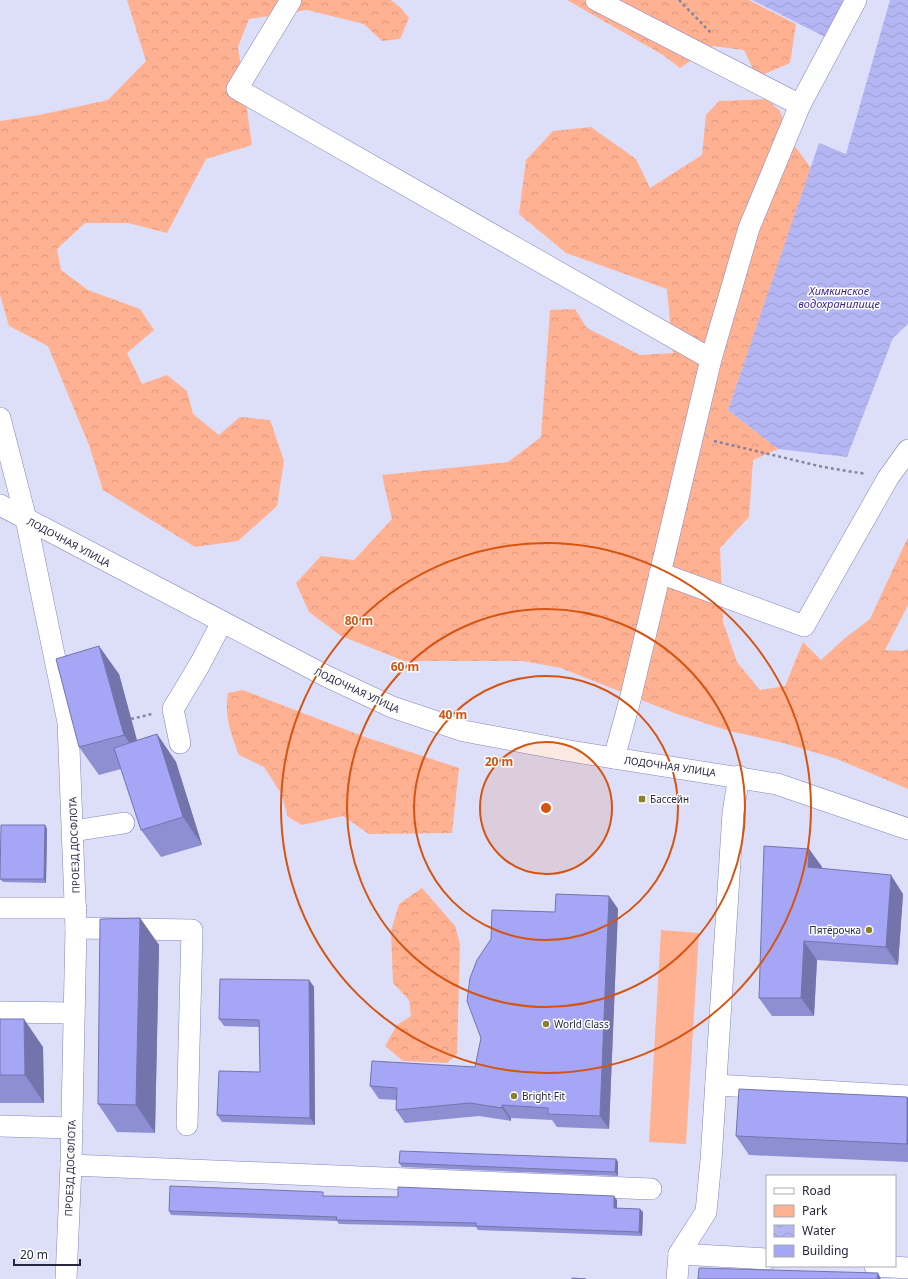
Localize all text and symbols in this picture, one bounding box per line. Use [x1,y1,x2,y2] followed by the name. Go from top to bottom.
[798,283,880,311] water label: Химкинское водохранилище
[25,514,114,570] street label: ЛОДОЧНАЯ УЛИЦА
[345,612,373,629] text: 80 m
[391,658,419,675] text: 60 m
[312,664,402,716] street label: ЛОДОЧНАЯ УЛИЦА
[439,706,467,723] text: 40 m
[485,753,513,770] text: 20 m
[623,753,717,779] street label: ЛОДОЧНАЯ УЛИЦА
[650,792,689,806] place label: Бассейн
[637,794,647,804] marker: Бассейн
[65,796,83,894] street label: ПРОЕЗД ДОСФЛОТА
[539,801,553,815] centre of rings
[809,923,861,937] place label: Пятёрочка
[864,925,874,935] marker: Пятёрочка
[554,1017,609,1031] place label: World Class
[541,1019,551,1029] marker: World Class
[522,1089,566,1103] place label: Bright Fit
[509,1091,519,1101] marker: Bright Fit
[61,1119,79,1217] street label: ПРОЕЗД ДОСФЛОТА
[766,1175,896,1267] legend
[802,1182,831,1199] text: Road
[802,1202,828,1219] text: Park
[802,1222,836,1239] text: Water
[14,1241,80,1267] scale bar
[802,1242,849,1259] text: Building
[20,1246,48,1263] text: 20 m

